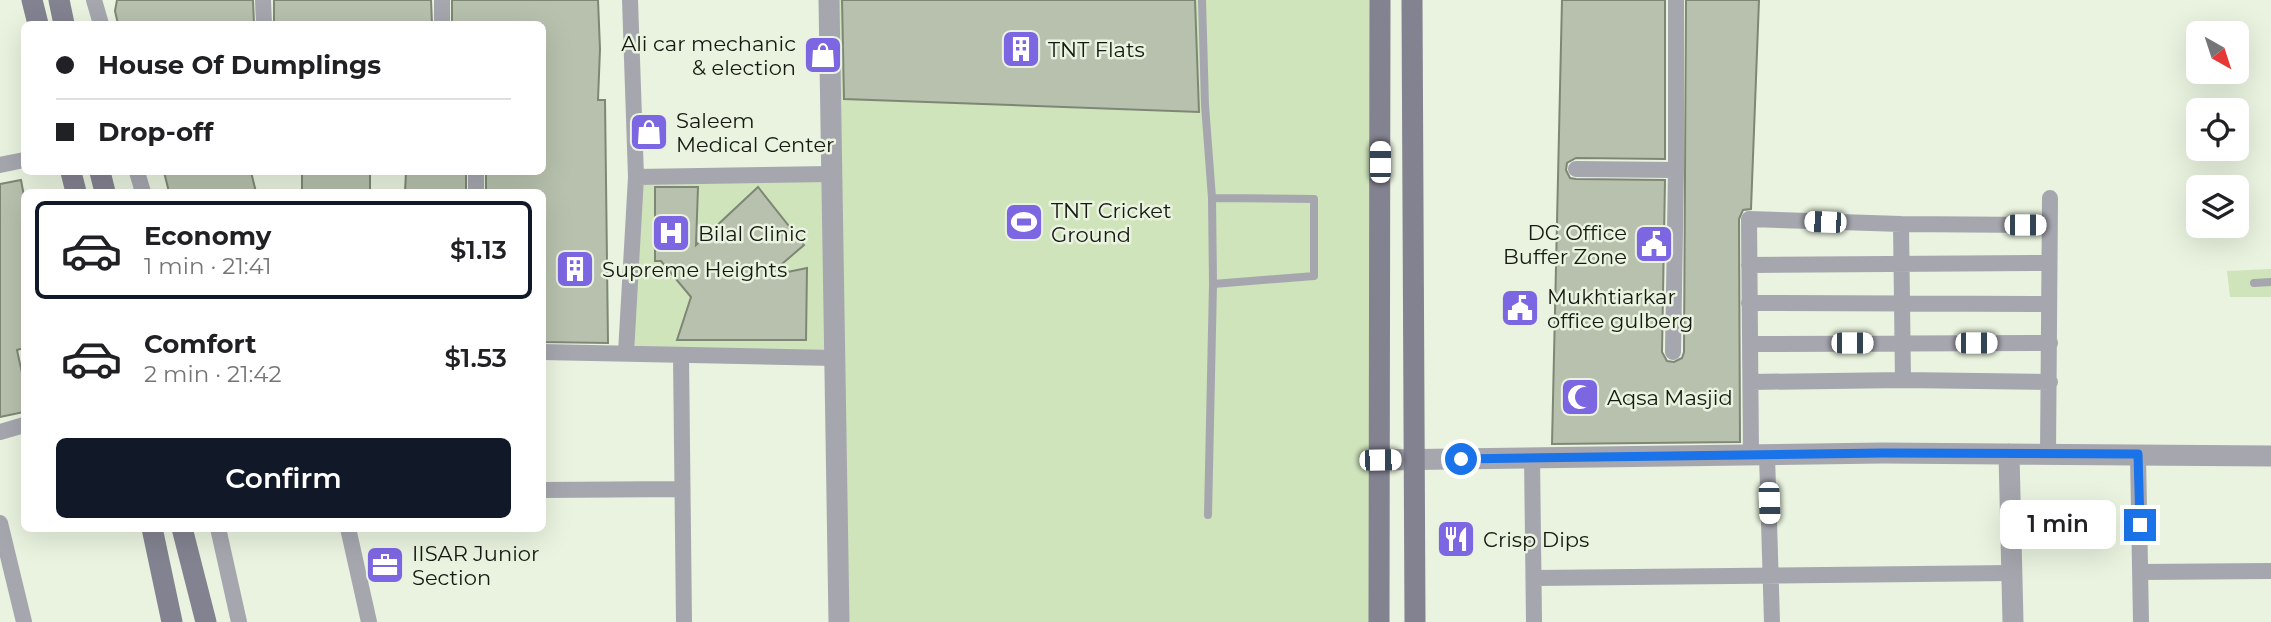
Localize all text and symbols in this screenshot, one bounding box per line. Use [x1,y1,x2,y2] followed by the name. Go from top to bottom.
[2186,21,2249,84] north arrow
[2186,21,2249,238] map controls
[1000,28,1042,70] building icon: TNT Flats
[621,31,796,80] place label: Ali car mechanic & election
[802,34,844,76] shop icon: Ali car mechanic & election
[1048,37,1145,62] place label: TNT Flats
[98,49,381,81] text: House Of Dumplings
[2186,98,2249,161] button: locate
[676,108,835,157] place label: Saleem Medical Center
[628,111,670,153] shop icon: Saleem Medical Center
[98,116,213,148] text: Drop-off
[1370,141,1391,183] car
[2186,175,2249,238] button: layers
[1051,198,1171,247] place label: TNT Cricket Ground
[1003,201,1045,243] sports icon: TNT Cricket Ground
[1804,211,1847,233] car
[650,212,692,254] hospital icon: Bilal Clinic
[2005,215,2047,236] car
[60,219,123,282] icon: car
[144,220,271,252] text: Economy
[1503,220,1627,269] place label: DC Office Buffer Zone
[698,221,807,246] place label: Bilal Clinic
[1633,223,1675,265] public building icon: DC Office Buffer Zone
[450,234,507,266] text: $1.13
[554,248,596,290] building icon: Supreme Heights
[144,252,272,280] text: 1 min · 21:41
[602,257,787,282] place label: Supreme Heights
[1547,284,1694,333] place label: Mukhtiarkar office gulberg
[1499,287,1541,329] public building icon: Mukhtiarkar office gulberg
[60,327,123,390] icon: car
[144,328,256,360] text: Comfort
[1832,333,1874,354] car
[1956,333,1998,354] car
[444,342,507,374] text: $1.53
[144,360,282,388] text: 2 min · 21:42
[1559,376,1601,418] mosque icon: Aqsa Masjid
[1607,385,1733,410] place label: Aqsa Masjid
[56,438,511,518] button: Confirm
[1445,443,1477,475] route start
[1359,449,1402,471] car
[1758,482,1781,524] car
[2000,500,2116,550] callout: 1 min
[2124,509,2156,541] route end
[2027,510,2089,538] text: 1 min
[1435,518,1477,560] restaurant icon: Crisp Dips
[1483,527,1589,552] place label: Crisp Dips
[412,541,539,590] place label: IISAR Junior Section
[364,544,406,586] office icon: IISAR Junior Section

